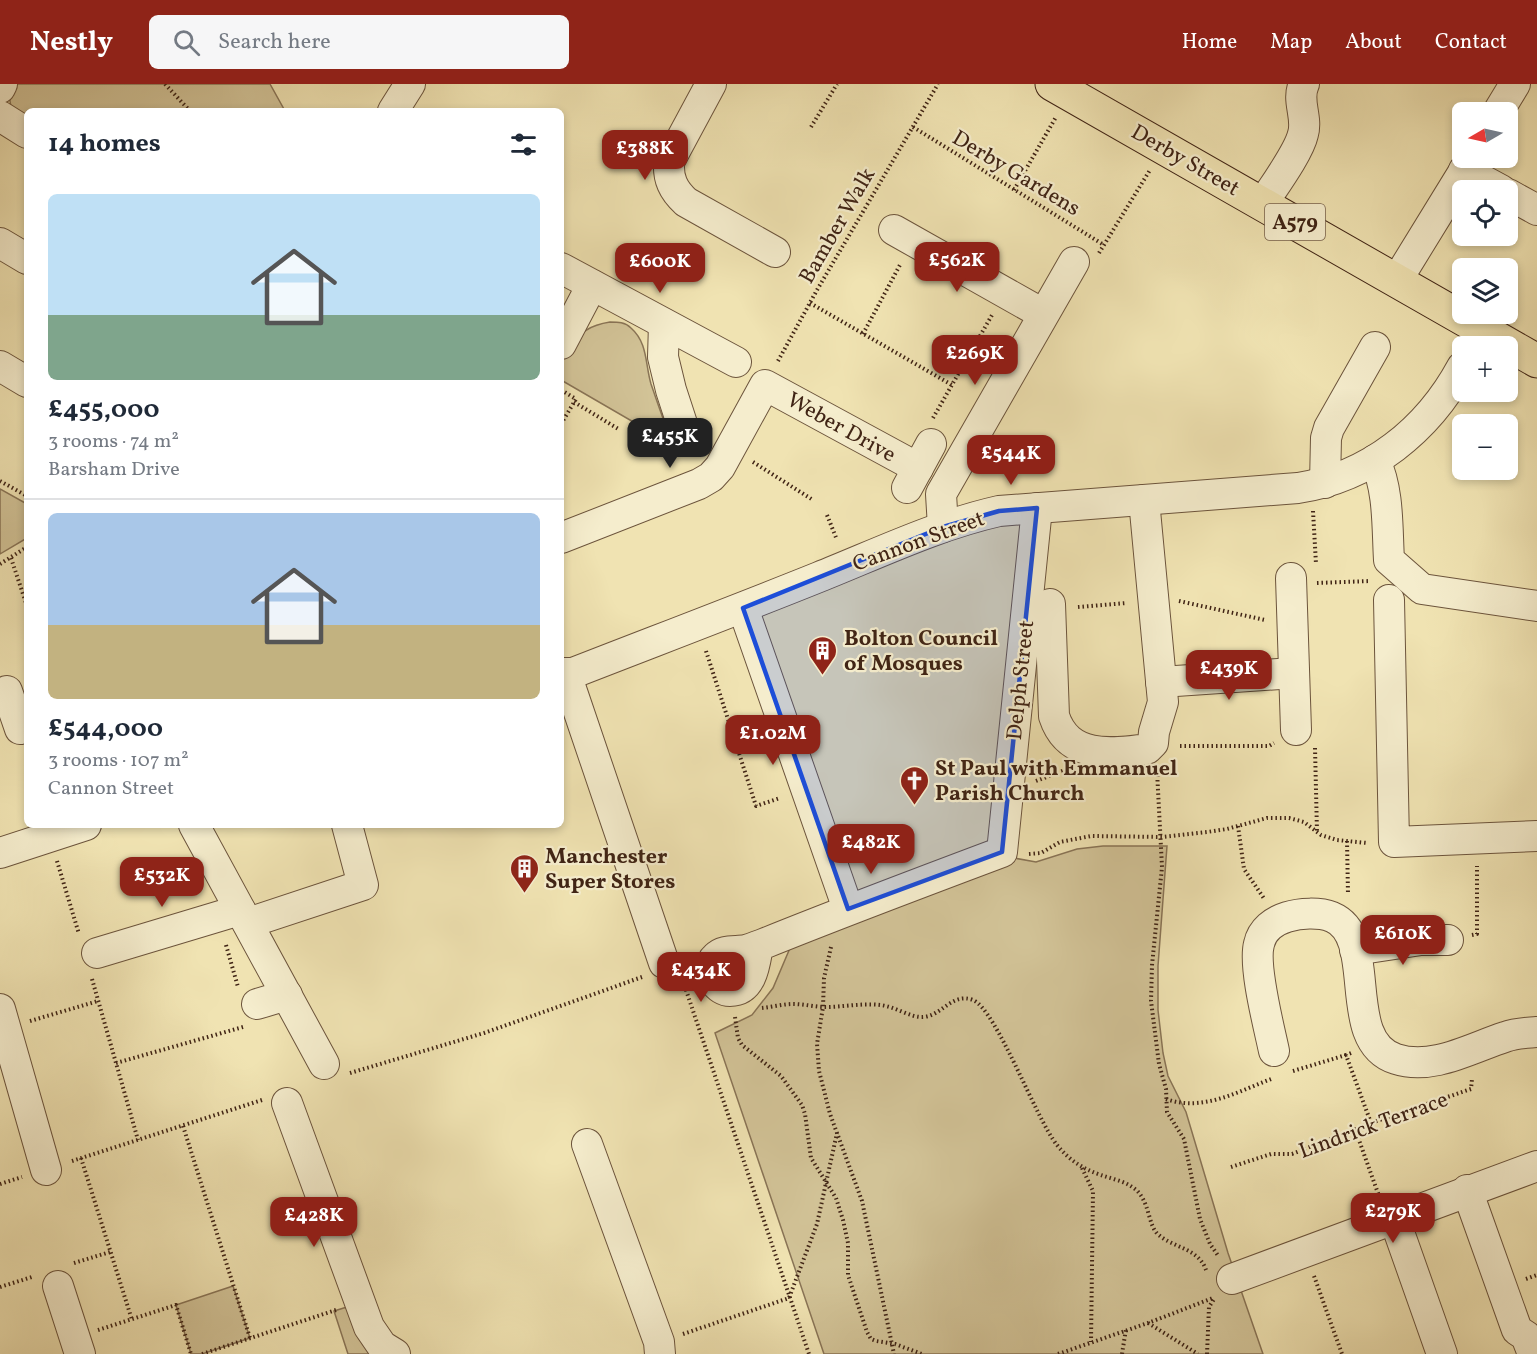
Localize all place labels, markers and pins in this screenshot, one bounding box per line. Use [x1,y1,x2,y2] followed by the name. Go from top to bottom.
[603,130,687,181] pin: £388K
[915,242,999,293] pin: £562K
[618,243,702,294] pin: £600K
[933,335,1017,386] pin: £269K
[628,418,712,469] pin: £455K
[969,435,1053,486] pin: £544K
[844,624,998,680] place label: Bolton Council of Mosques
[807,634,839,676] building icon: Bolton Council of Mosques
[1187,650,1271,701] pin: £439K
[724,715,822,766] pin: £1.02M
[935,754,1178,810] place label: St Paul with Emmanuel Parish Church
[898,764,930,806] church icon: St Paul with Emmanuel Parish Church
[829,824,913,875] pin: £482K
[545,842,675,898] place label: Manchester Super Stores
[508,852,540,894] building icon: Manchester Super Stores
[120,857,204,908] pin: £532K
[1361,915,1445,966] pin: £610K
[659,952,743,1003] pin: £434K
[1351,1193,1435,1244] pin: £279K
[272,1197,356,1248] pin: £428K

